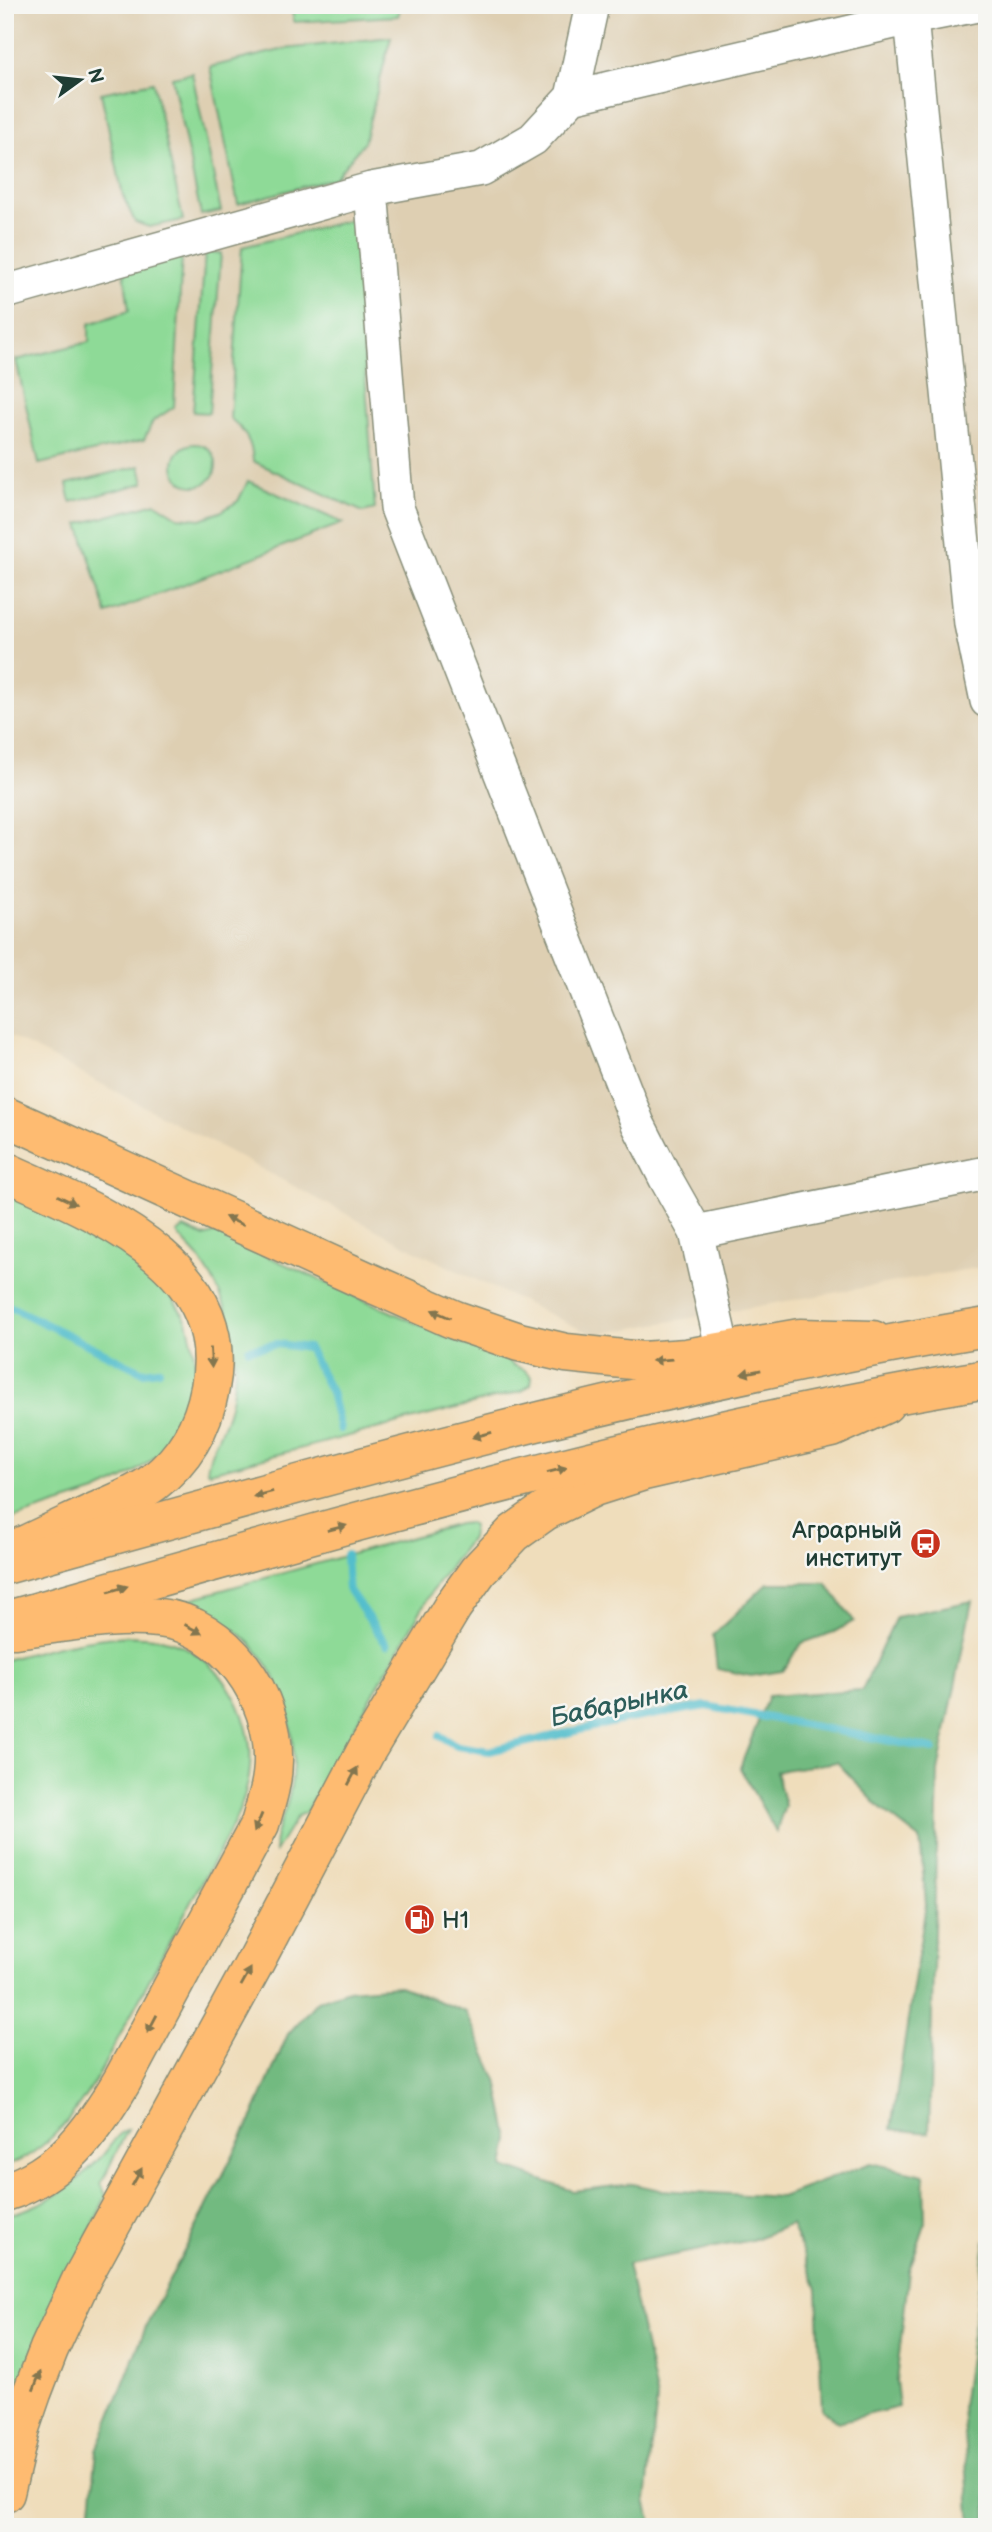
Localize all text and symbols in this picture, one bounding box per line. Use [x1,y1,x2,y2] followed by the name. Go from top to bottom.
[46,46,116,116] north arrow
[82,66,108,86] text: N
[57,1194,77,1205] one-way arrow
[224,1215,244,1227] one-way arrow
[431,1308,451,1320] one-way arrow
[206,1347,217,1369] one-way arrow
[651,1355,673,1366] one-way arrow
[740,1366,762,1377] one-way arrow
[471,1430,493,1441] one-way arrow
[546,1464,568,1475] one-way arrow
[251,1489,273,1500] one-way arrow
[791,1516,902,1573] place label: Аграрный институт
[326,1522,348,1533] one-way arrow
[908,1527,942,1561] bus stop icon: Аграрный институт
[108,1583,129,1593] one-way arrow
[183,1623,203,1635] one-way arrow
[547,1675,691,1734] water label: Бабарынка
[347,1766,358,1786] one-way arrow
[253,1813,264,1834] one-way arrow
[402,1903,436,1937] fuel station icon: Н1
[442,1906,469,1935] place label: Н1
[240,1967,252,1987] one-way arrow
[146,2015,158,2034] one-way arrow
[131,2167,143,2186] one-way arrow
[31,2370,42,2391] one-way arrow

